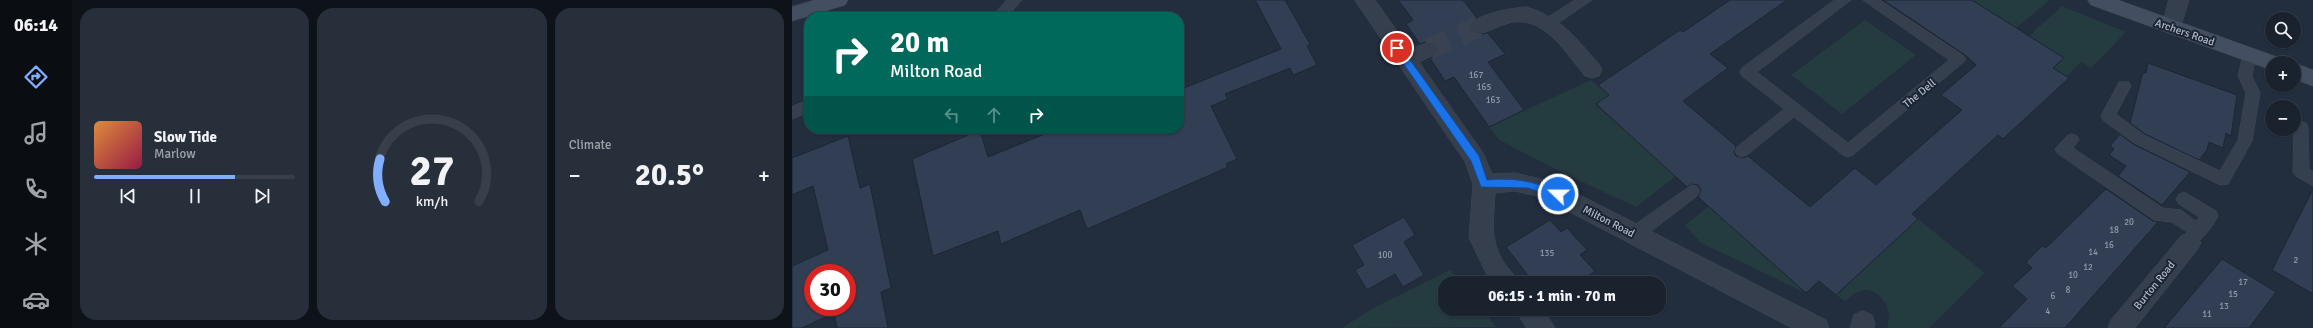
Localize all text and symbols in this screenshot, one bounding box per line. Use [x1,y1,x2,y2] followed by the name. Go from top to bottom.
[2265,12,2301,136] map controls
[2265,12,2301,48] button: search
[14,14,58,36] text: 06:14
[2153,16,2216,49] street label: Archers Road
[890,26,949,60] text: 20 m
[824,28,876,80] icon: right
[1380,31,1414,65] pin
[1386,37,1408,59] icon: arrive
[2265,56,2301,92] button: +
[890,60,982,82] text: Milton Road
[22,63,50,91] icon: directions
[1469,70,1483,81] house number: 167
[1900,76,1938,110] street label: The Dell
[1477,82,1491,93] house number: 165
[1486,95,1500,106] house number: 163
[2265,100,2301,136] button: −
[941,104,963,126] icon: left
[983,104,1005,126] icon: ahead
[1025,104,1047,126] icon: right
[22,119,50,147] icon: music
[154,128,217,146] text: Slow Tide
[569,137,612,153] text: Climate
[154,146,196,162] text: Marlow
[410,146,454,197] text: 27
[635,157,704,194] text: 20.5°
[569,162,581,189] text: −
[758,162,770,189] text: +
[1537,173,1579,215] position arrow
[22,175,50,203] icon: phone
[117,185,139,207] icon: previous
[184,185,206,207] icon: pause
[251,185,273,207] icon: next
[416,193,448,210] text: km/h
[1581,203,1637,240] street label: Milton Road
[2124,217,2134,228] house number: 20
[2109,225,2119,236] house number: 18
[22,230,50,258] icon: climate
[2104,240,2114,251] house number: 16
[2088,247,2098,258] house number: 14
[1540,248,1554,259] house number: 135
[1378,250,1392,261] house number: 100
[2294,255,2299,266] house number: 2
[2131,258,2178,312] street label: Burton Road
[2083,262,2093,273] house number: 12
[804,264,856,316] speed limit sign: 30
[2068,270,2078,281] house number: 10
[2238,277,2248,288] house number: 17
[2066,285,2071,296] house number: 8
[22,286,50,314] icon: car
[1488,287,1616,305] text: 06:15 · 1 min · 70 m
[2228,289,2238,300] house number: 15
[2051,291,2056,302] house number: 6
[2219,301,2229,312] house number: 13
[2046,306,2051,317] house number: 4
[2202,309,2212,320] house number: 11

